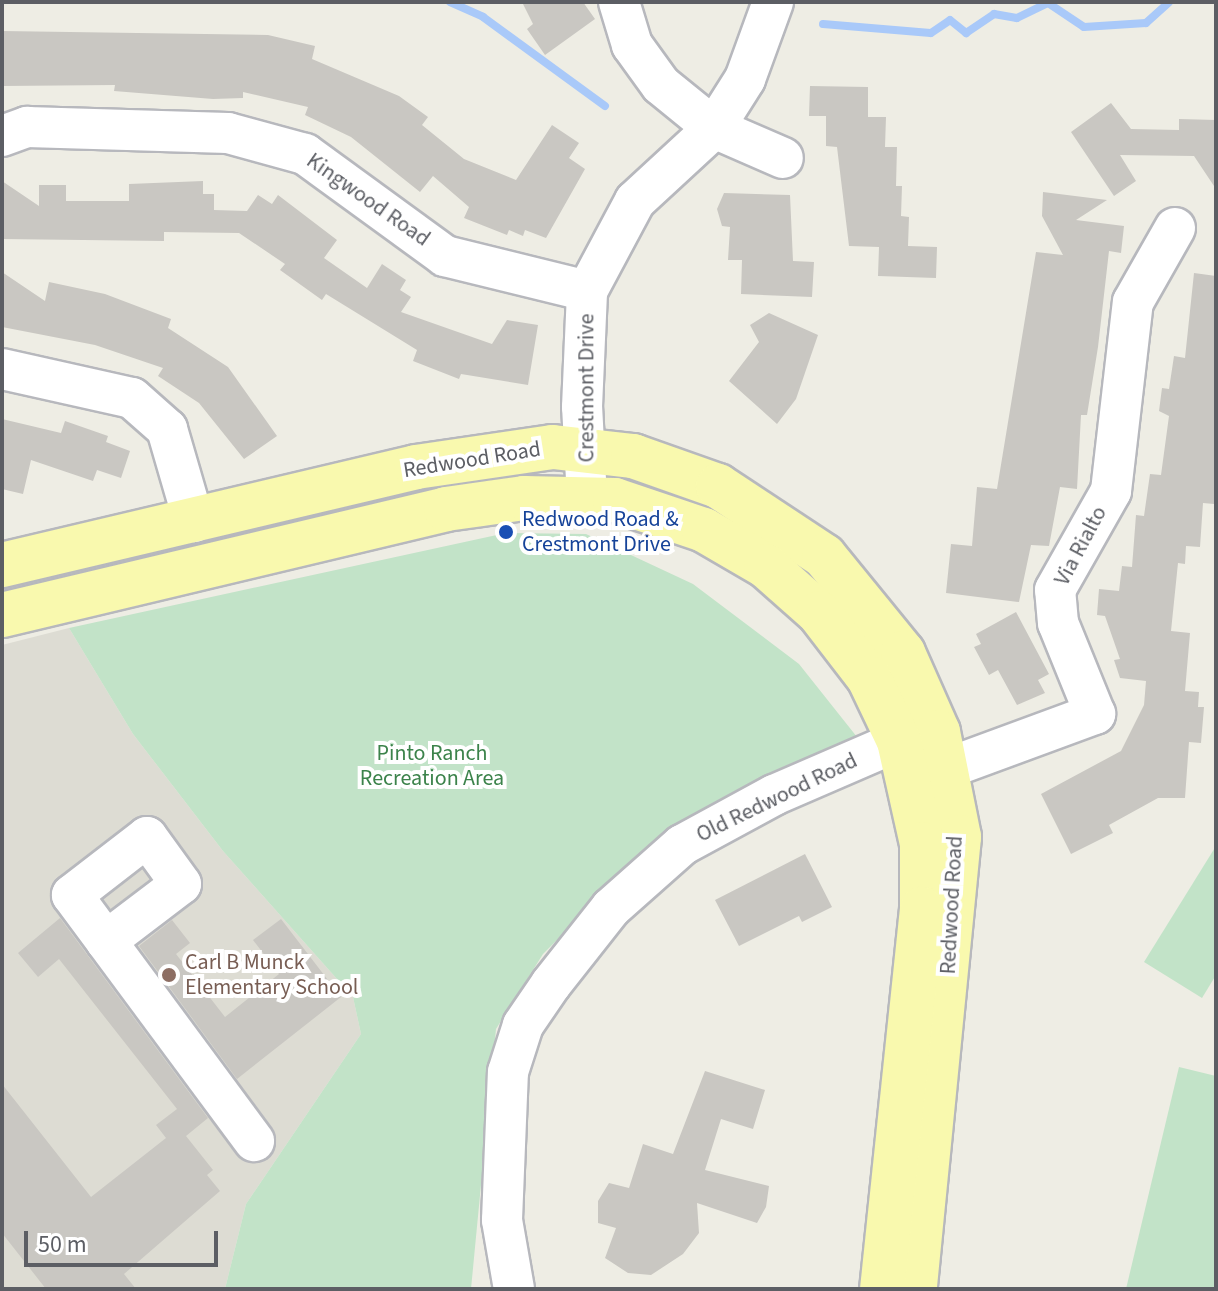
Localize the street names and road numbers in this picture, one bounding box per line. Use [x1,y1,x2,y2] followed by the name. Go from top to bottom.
[301,148,435,252] street label: Kingwood Road
[574,314,600,462] street label: Crestmont Drive
[401,436,543,484] street label: Redwood Road
[1049,502,1113,590] street label: Via Rialto
[692,748,862,848] street label: Old Redwood Road
[935,835,969,975] street label: Redwood Road

